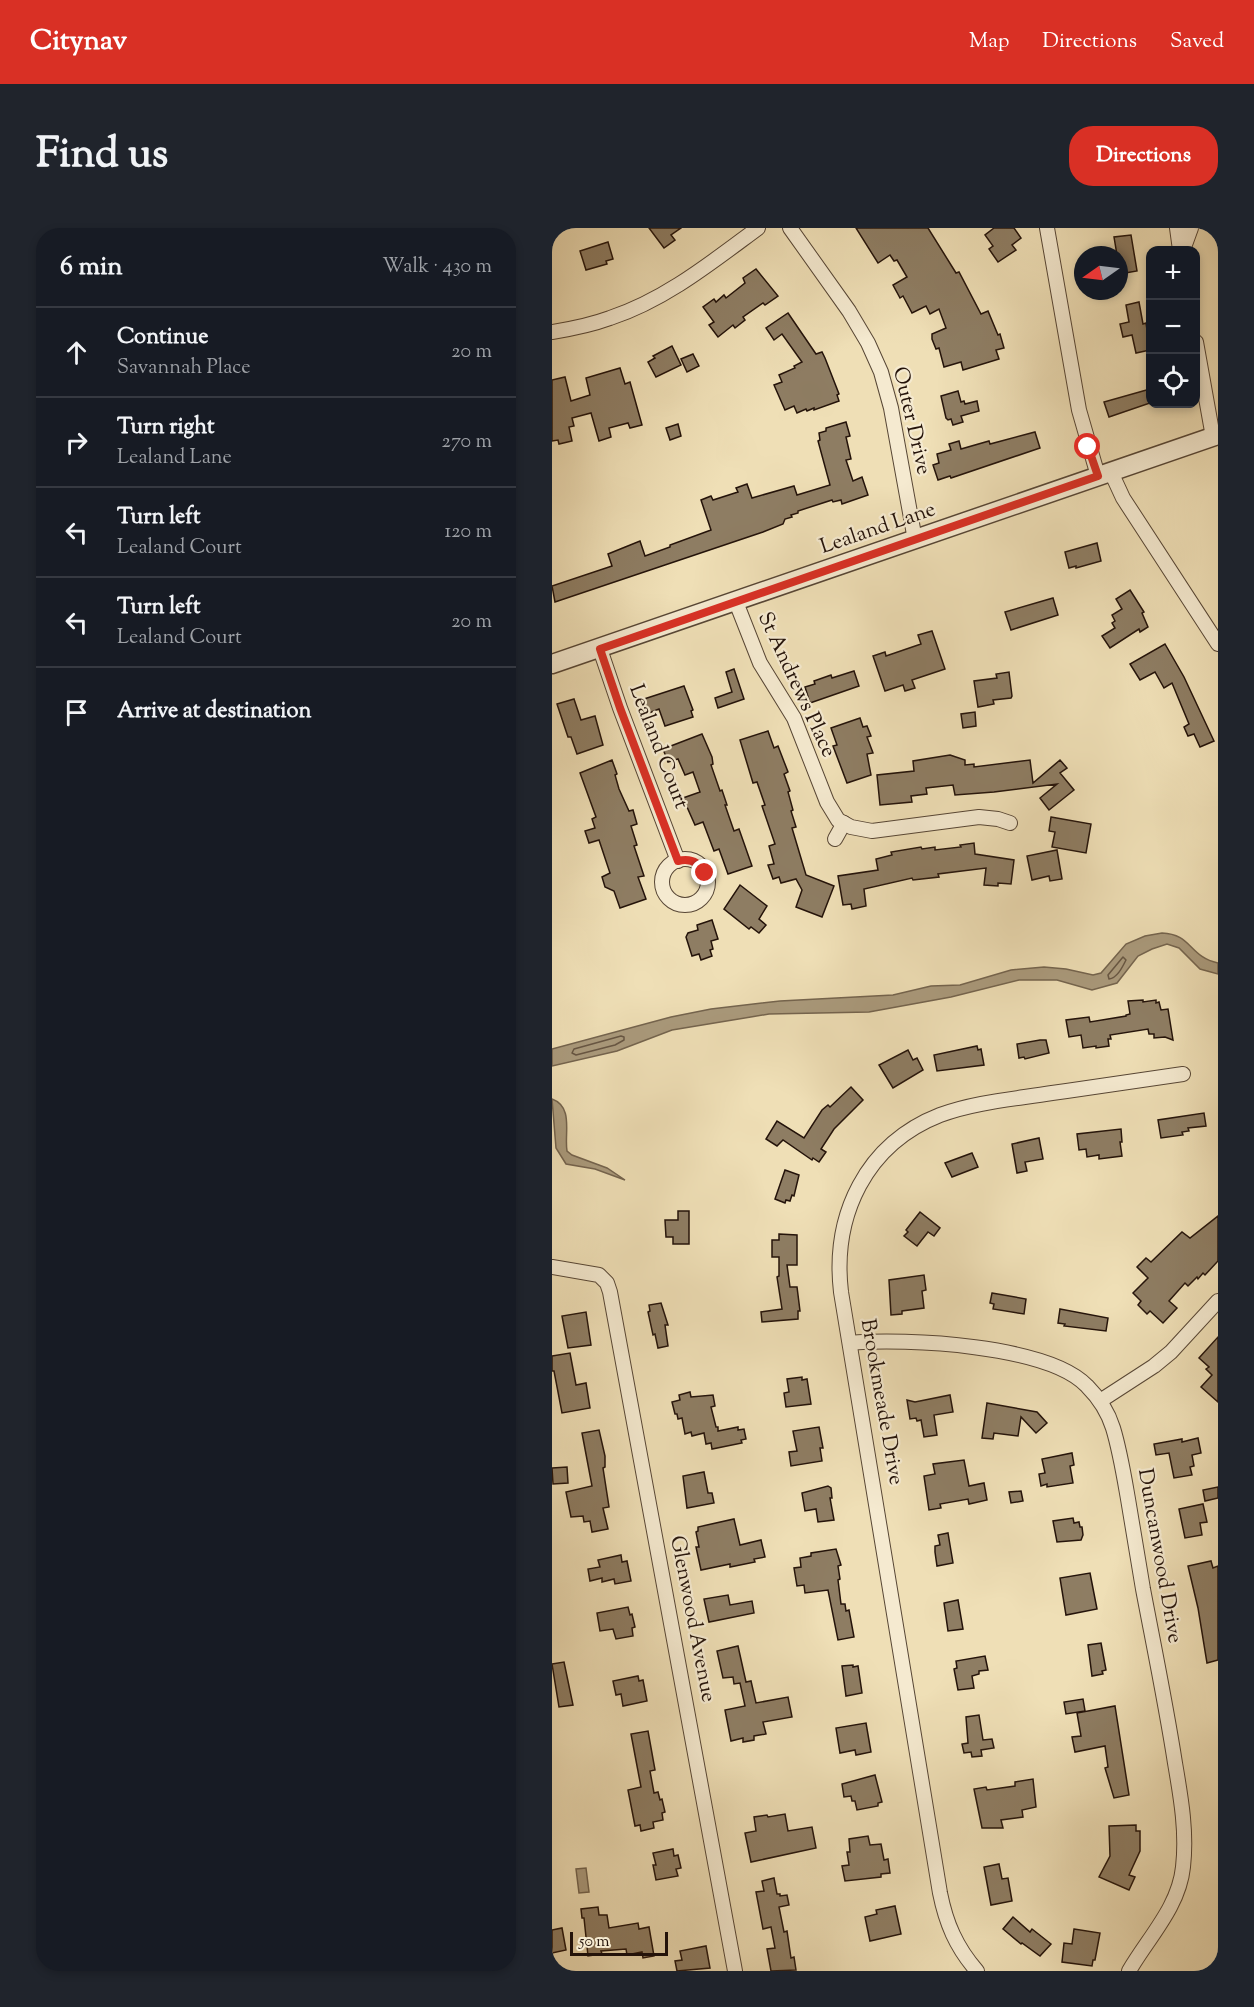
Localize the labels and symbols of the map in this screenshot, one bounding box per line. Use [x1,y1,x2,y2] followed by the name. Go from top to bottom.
[1074,246,1128,300] north arrow
[884,364,938,478] street label: Outer Drive
[1074,433,1100,459] route start
[816,495,940,563] street label: Lealand Lane
[749,607,843,763] street label: St Andrews Place
[620,680,696,814] street label: Lealand Court
[691,859,717,885] route end
[852,1317,910,1487] street label: Brookmeade Drive
[1129,1466,1189,1646] street label: Duncanwood Drive
[661,1533,723,1705] street label: Glenwood Avenue
[570,1929,668,1956] scale bar

